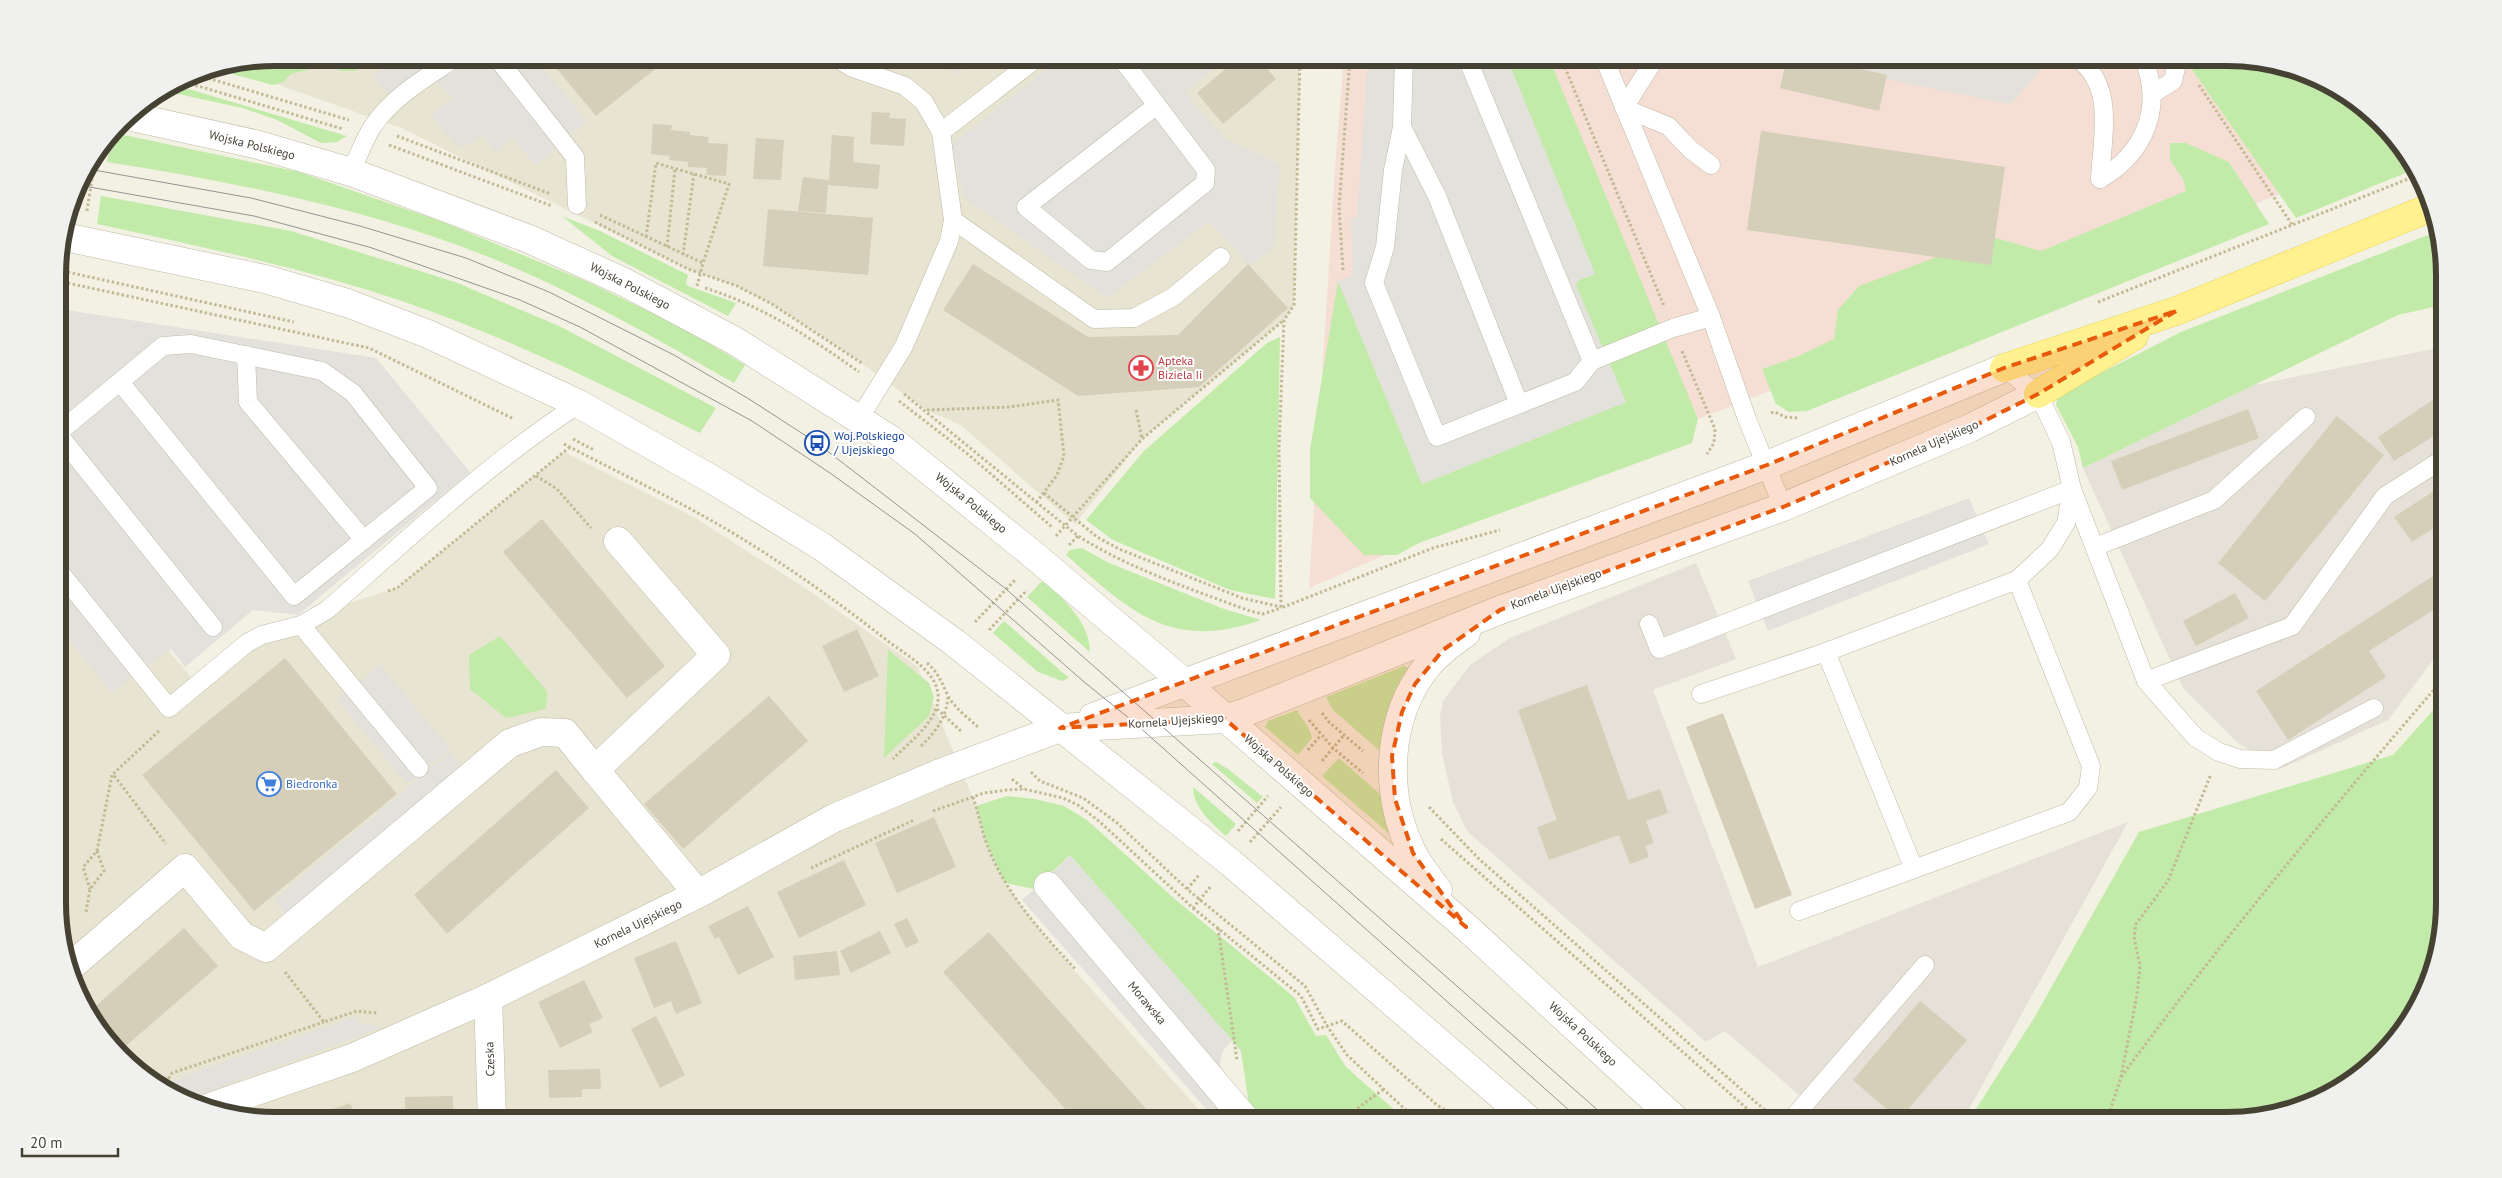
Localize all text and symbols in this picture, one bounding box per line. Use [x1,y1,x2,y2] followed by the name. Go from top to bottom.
[208,127,297,162] street label: Wojska Polskiego
[588,259,673,312] street label: Wojska Polskiego
[1158,353,1202,382] place label: Apteka Biziela Ii
[1128,355,1154,381] pharmacy icon: Apteka Biziela Ii
[1887,416,1981,469] street label: Kornela Ujejskiego
[833,428,905,457] place label: Woj.Polskiego / Ujejskiego
[804,430,830,456] bus stop icon: Woj.Polskiego / Ujejskiego
[932,469,1010,536] street label: Wojska Polskiego
[1508,565,1603,612] street label: Kornela Ujejskiego
[1128,710,1224,731] street label: Kornela Ujejskiego
[1241,731,1317,800] street label: Wojska Polskiego
[256,771,282,797] supermarket icon: Biedronka
[286,776,338,791] place label: Biedronka
[591,896,684,951] street label: Kornela Ujejskiego
[1125,978,1170,1027] street label: Morawska
[1546,998,1621,1069] street label: Wojska Polskiego
[481,1041,498,1077] street label: Czeska
[22,1126,119,1158] scale bar
[30,1133,63,1152] text: 20 m

